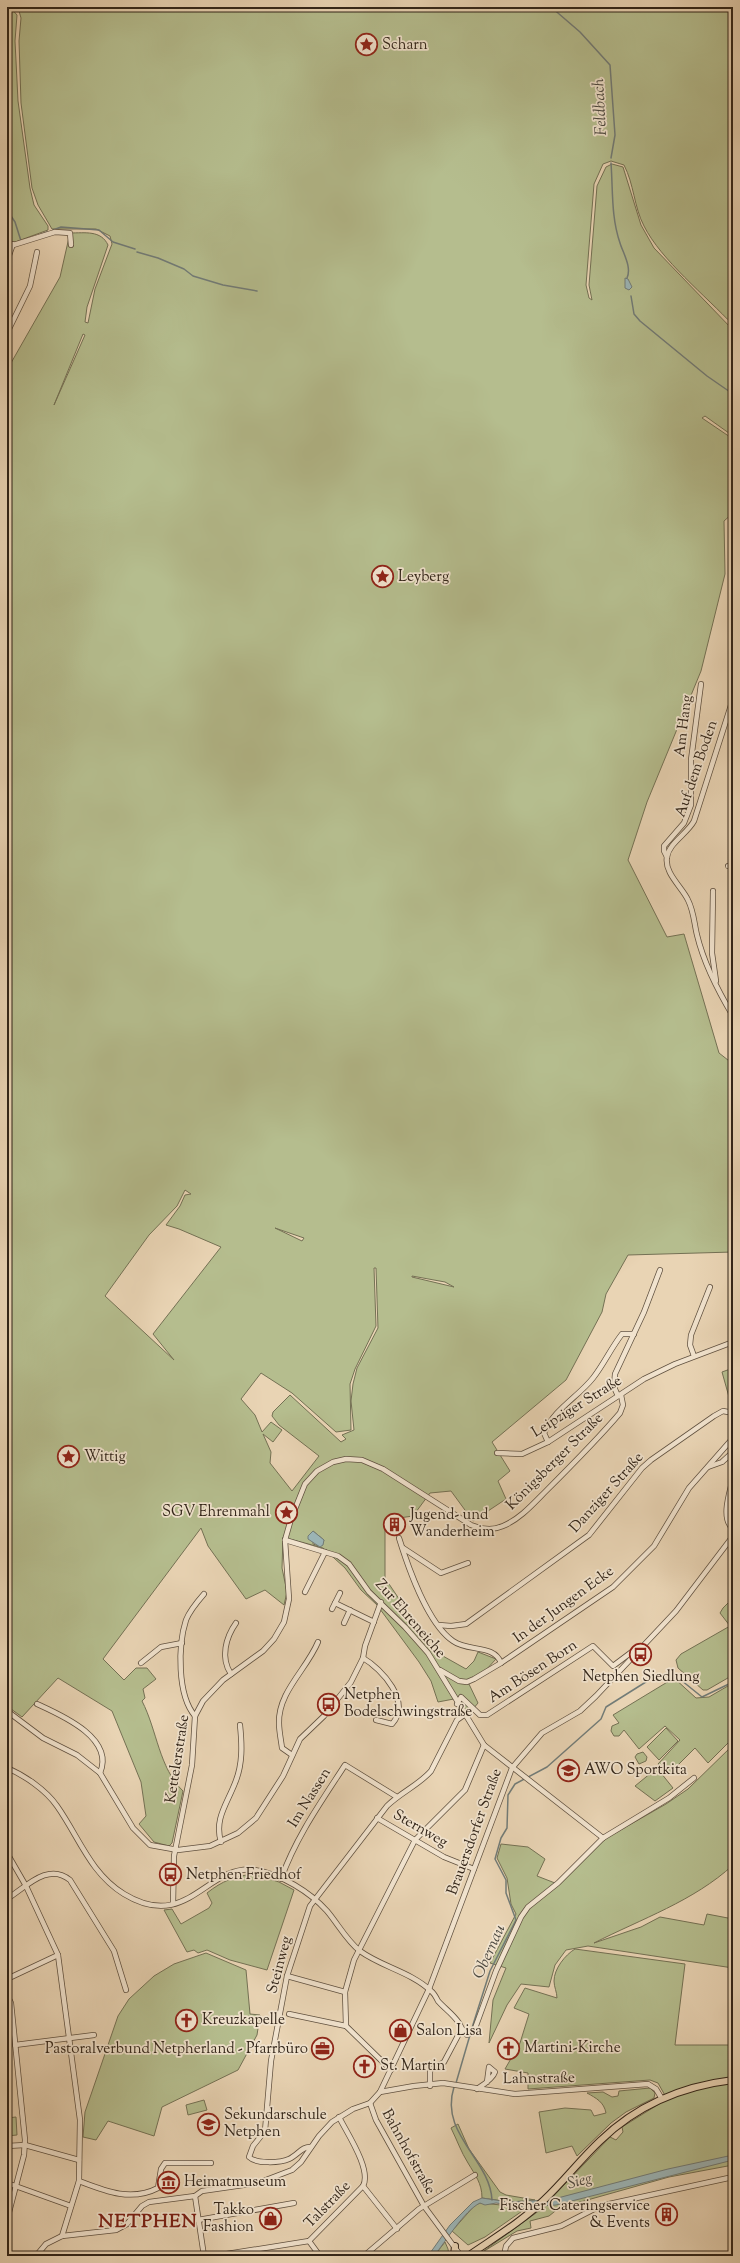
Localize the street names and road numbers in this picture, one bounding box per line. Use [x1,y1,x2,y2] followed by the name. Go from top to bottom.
[670,694,698,758] street label: Am Hang
[671,718,723,820] street label: Auf dem Boden
[528,1371,626,1443] street label: Leipziger Straße
[502,1409,608,1515] street label: Königsberger Straße
[565,1448,649,1538] street label: Danziger Straße
[509,1561,619,1649] street label: In der Jungen Ecke
[370,1575,450,1663] street label: Zur Ehreneiche
[484,1635,582,1709] street label: Am Bösen Born
[161,1713,195,1805] street label: Kettelerstraße
[283,1764,337,1832] street label: Im Nassen
[442,1766,508,1898] street label: Brauersdorfer Straße
[389,1805,451,1853] street label: Sternweg
[262,1934,298,1996] street label: Steinweg
[503,2068,575,2090] street label: Lahnstraße
[376,2106,440,2198] street label: Bahnhofstraße
[300,2177,356,2233] street label: Talstraße

